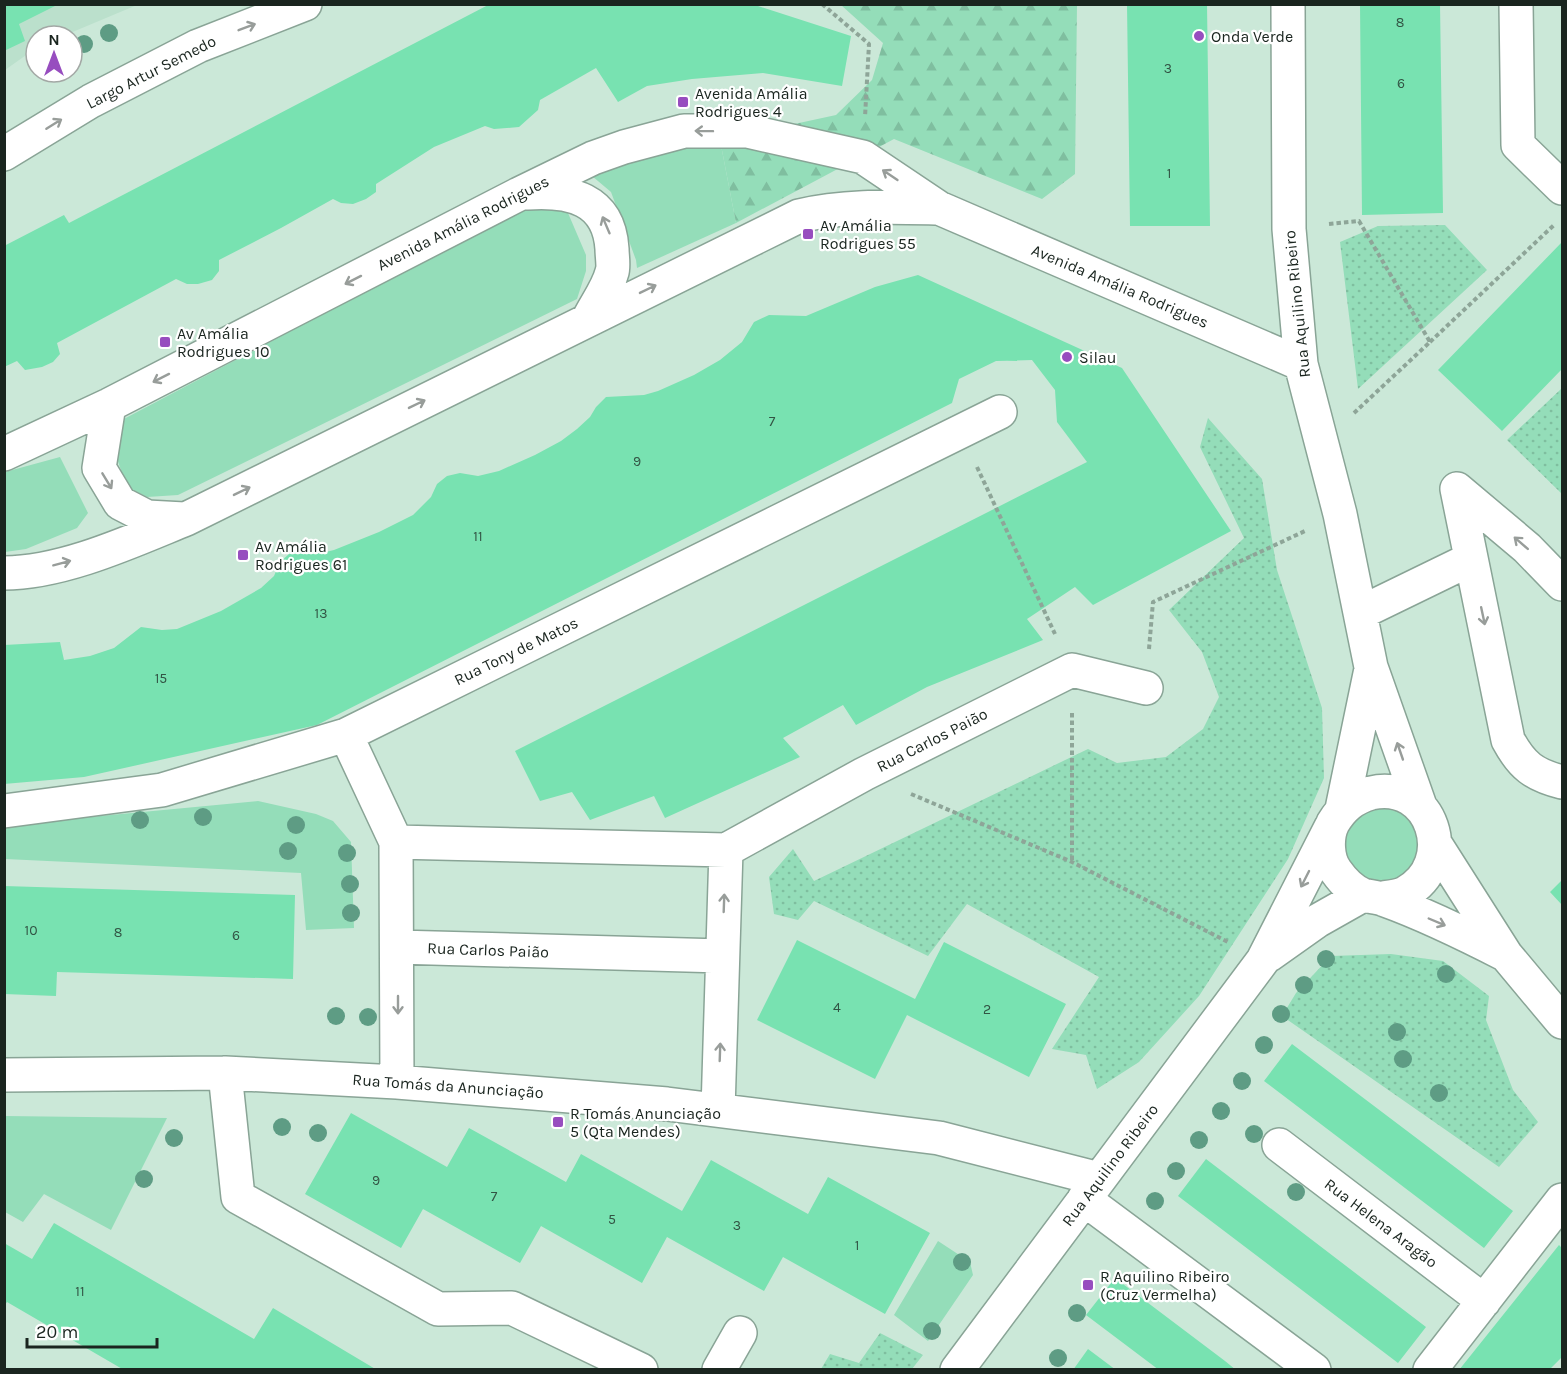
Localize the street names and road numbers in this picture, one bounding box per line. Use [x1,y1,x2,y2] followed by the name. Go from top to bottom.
[83,31,219,113] street label: Largo Artur Semedo
[374,171,552,275] street label: Avenida Amália Rodrigues
[1280,229,1314,379] street label: Rua Aquilino Ribeiro
[1029,240,1211,332] street label: Avenida Amália Rodrigues
[451,613,581,689] street label: Rua Tony de Matos
[873,704,991,776] street label: Rua Carlos Paião
[427,938,549,962] street label: Rua Carlos Paião
[352,1070,544,1102] street label: Rua Tomás da Anunciação
[1058,1100,1162,1230] street label: Rua Aquilino Ribeiro
[1321,1174,1441,1272] street label: Rua Helena Aragão

